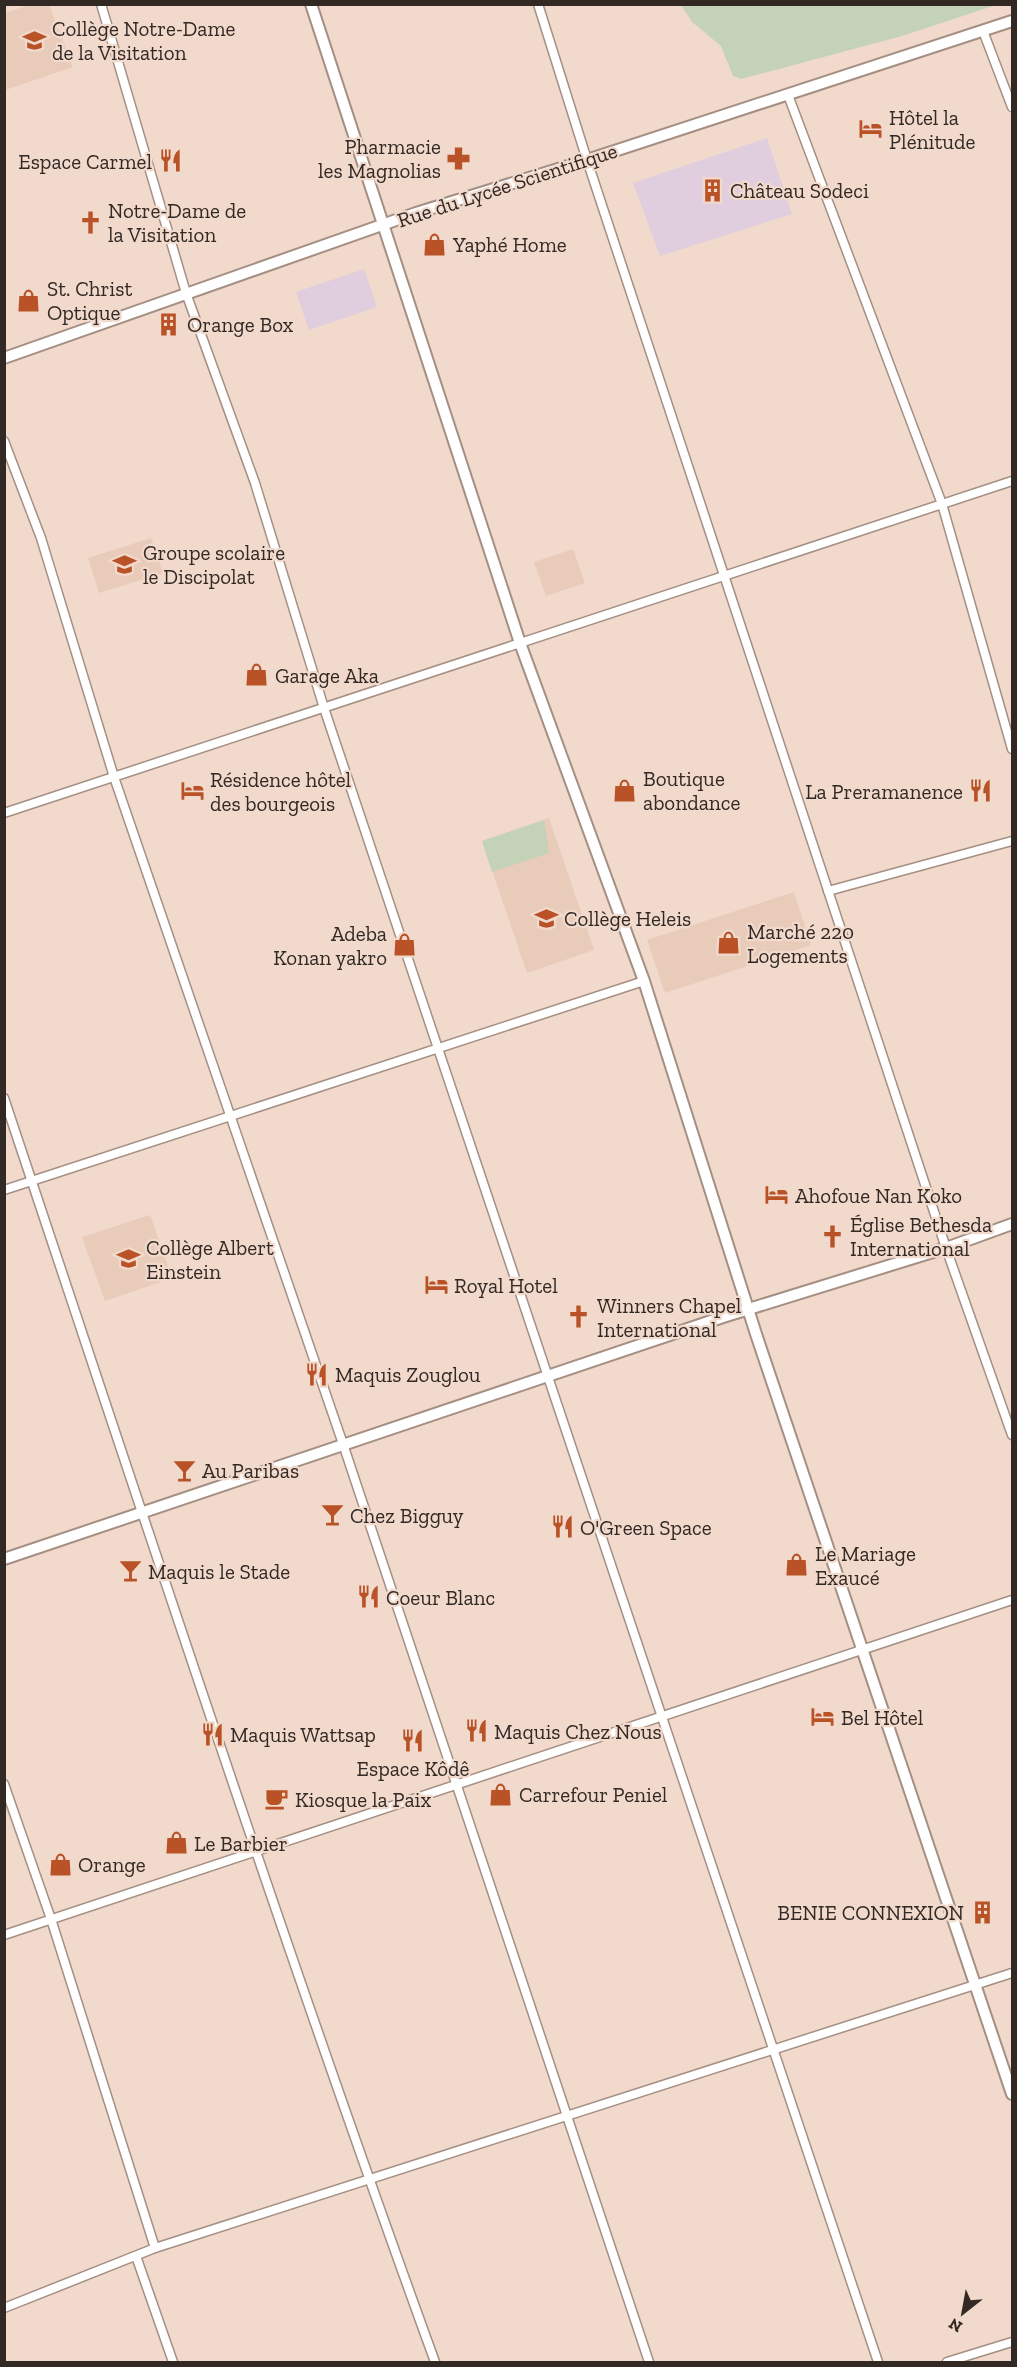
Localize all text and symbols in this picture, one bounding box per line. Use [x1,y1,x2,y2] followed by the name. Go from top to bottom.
[52,16,236,65] place label: Collège Notre-Dame de la Visitation
[21,27,47,53] school or university icon: Collège Notre-Dame de la Visitation
[889,105,976,154] place label: Hôtel la Plénitude
[858,116,884,142] hotel icon: Hôtel la Plénitude
[318,134,441,183] place label: Pharmacie les Magnolias
[394,138,620,232] street label: Rue du Lycée Scientifique
[446,145,472,171] pharmacy icon: Pharmacie les Magnolias
[157,148,183,174] restaurant icon: Espace Carmel
[18,149,152,174] place label: Espace Carmel
[699,177,725,203] building icon: Château Sodeci
[730,178,869,203] place label: Château Sodeci
[108,198,246,247] place label: Notre-Dame de la Visitation
[77,209,103,235] church icon: Notre-Dame de la Visitation
[422,231,448,257] shop icon: Yaphé Home
[452,232,567,257] place label: Yaphé Home
[47,276,132,325] place label: St. Christ Optique
[16,287,42,313] shop icon: St. Christ Optique
[156,311,182,337] building icon: Orange Box
[187,312,293,337] place label: Orange Box
[143,540,285,589] place label: Groupe scolaire le Discipolat
[112,551,138,577] school or university icon: Groupe scolaire le Discipolat
[244,662,270,688] shop icon: Garage Aka
[275,663,379,688] place label: Garage Aka
[643,766,741,815] place label: Boutique abondance
[210,767,352,816] place label: Résidence hôtel des bourgeois
[612,777,638,803] shop icon: Boutique abondance
[179,778,205,804] hotel icon: Résidence hôtel des bourgeois
[968,778,994,804] restaurant icon: La Preramanence
[805,779,963,804] place label: La Preramanence
[533,905,559,931] school or university icon: Collège Heleis
[564,906,691,931] place label: Collège Heleis
[747,919,854,968] place label: Marché 220 Logements
[273,921,387,970] place label: Adeba Konan yakro
[716,930,742,956] shop icon: Marché 220 Logements
[392,932,418,958] shop icon: Adeba Konan yakro
[764,1182,790,1208] hotel icon: Ahofoue Nan Koko
[795,1183,962,1208] place label: Ahofoue Nan Koko
[850,1212,992,1261] place label: Église Bethesda International
[819,1223,845,1249] church icon: Église Bethesda International
[146,1235,274,1284] place label: Collège Albert Einstein
[115,1246,141,1272] school or university icon: Collège Albert Einstein
[423,1272,449,1298] hotel icon: Royal Hotel
[454,1273,558,1298] place label: Royal Hotel
[597,1293,742,1342] place label: Winners Chapel International
[566,1304,592,1330] church icon: Winners Chapel International
[304,1361,330,1387] restaurant icon: Maquis Zouglou
[335,1362,481,1387] place label: Maquis Zouglou
[171,1457,197,1483] bar icon: Au Paribas
[202,1458,299,1483] place label: Au Paribas
[319,1502,345,1528] bar icon: Chez Bigguy
[350,1503,464,1528] place label: Chez Bigguy
[549,1514,575,1540] restaurant icon: O'Green Space
[580,1515,712,1540] place label: O'Green Space
[815,1541,916,1590] place label: Le Mariage Exaucé
[784,1552,810,1578] shop icon: Le Mariage Exaucé
[117,1558,143,1584] bar icon: Maquis le Stade
[148,1559,290,1584] place label: Maquis le Stade
[355,1584,381,1610] restaurant icon: Coeur Blanc
[386,1585,495,1610] place label: Coeur Blanc
[810,1704,836,1730] hotel icon: Bel Hôtel
[841,1705,924,1730] place label: Bel Hôtel
[463,1718,489,1744] restaurant icon: Maquis Chez Nous
[494,1719,662,1744] place label: Maquis Chez Nous
[199,1721,225,1747] restaurant icon: Maquis Wattsap
[230,1722,376,1747] place label: Maquis Wattsap
[400,1727,426,1753] restaurant icon: Espace Kôdê
[357,1756,470,1781] place label: Espace Kôdê
[488,1781,514,1807] shop icon: Carrefour Peniel
[519,1782,668,1807] place label: Carrefour Peniel
[264,1786,290,1812] cafe icon: Kiosque la Paix
[295,1787,431,1812] place label: Kiosque la Paix
[163,1830,189,1856] shop icon: Le Barbier
[194,1831,288,1856] place label: Le Barbier
[47,1851,73,1877] shop icon: Orange
[78,1852,146,1877] place label: Orange
[969,1899,995,1925] building icon: BENIE CONNEXION
[777,1900,964,1925] place label: BENIE CONNEXION
[933,2283,993,2343] north arrow
[945,2314,966,2337] text: N

